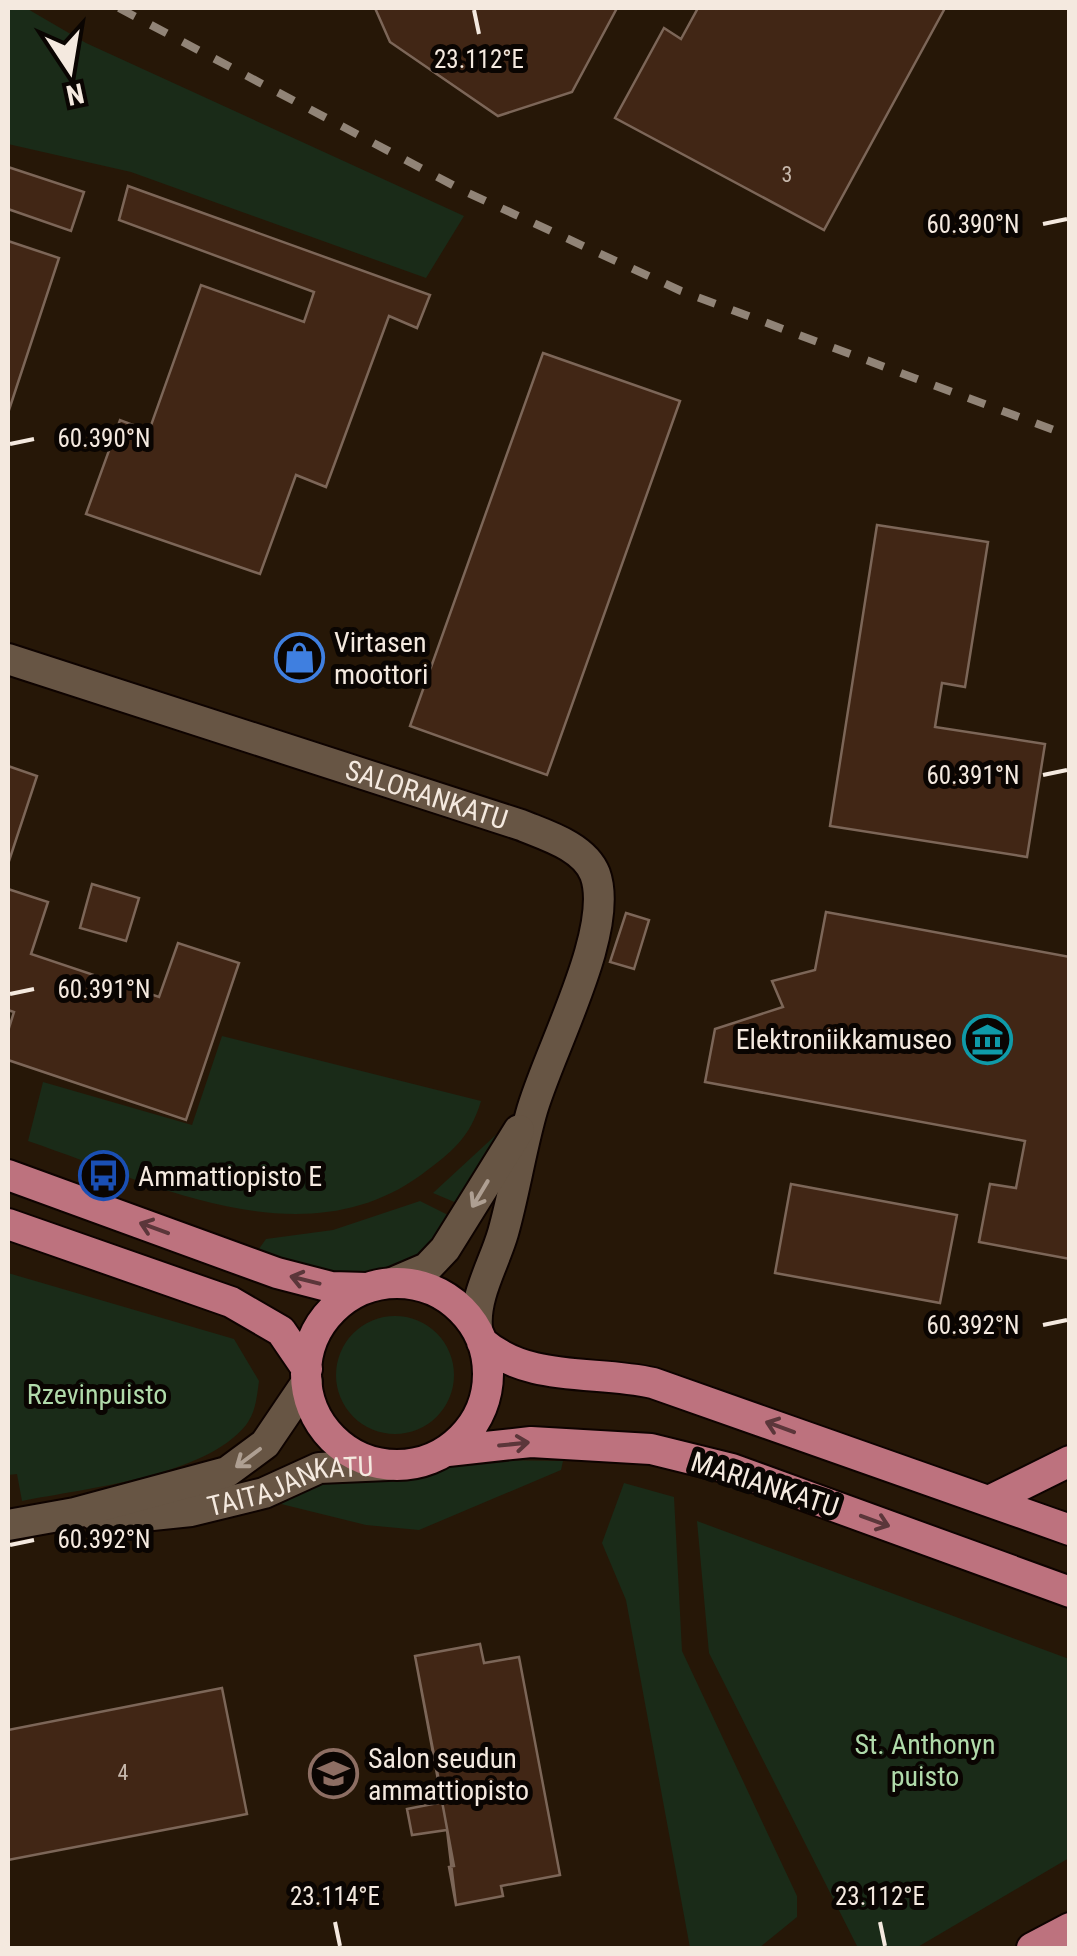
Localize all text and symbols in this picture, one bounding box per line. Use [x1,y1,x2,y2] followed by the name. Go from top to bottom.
[20,20,120,120] north arrow
[434,45,524,74] text: 23.112°E
[63,76,87,112] text: N
[782,162,792,187] house number: 3
[926,210,1020,239] text: 60.390°N
[57,424,151,453] text: 60.390°N
[334,626,429,691] place label: Virtasen moottori
[273,632,325,684] shop icon: Virtasen moottori
[341,753,512,837] street label: SALORANKATU
[926,761,1020,790] text: 60.391°N
[57,975,151,1004] text: 60.391°N
[961,1013,1013,1065] museum icon: Elektroniikkamuseo
[736,1023,952,1056] place label: Elektroniikkamuseo
[77,1150,129,1202] bus stop icon: Ammattiopisto E
[138,1160,322,1193] place label: Ammattiopisto E
[470,1179,490,1207] one-way arrow
[140,1218,171,1236] one-way arrow
[290,1270,321,1289] one-way arrow
[926,1311,1020,1340] text: 60.392°N
[27,1378,167,1411] park label: Rzevinpuisto
[765,1417,796,1435] one-way arrow
[497,1434,529,1453] one-way arrow
[687,1445,843,1524] street label: MARIANKATU
[235,1447,262,1468] one-way arrow
[204,1450,374,1523] street label: TAITAJANKATU
[859,1513,890,1531] one-way arrow
[57,1525,151,1554] text: 60.392°N
[855,1728,995,1793] park label: St. Anthonyn puisto
[368,1742,529,1807] place label: Salon seudun ammattiopisto
[307,1748,359,1800] school or university icon: Salon seudun ammattiopisto
[118,1760,129,1785] house number: 4
[290,1882,380,1911] text: 23.114°E
[835,1882,925,1911] text: 23.112°E

